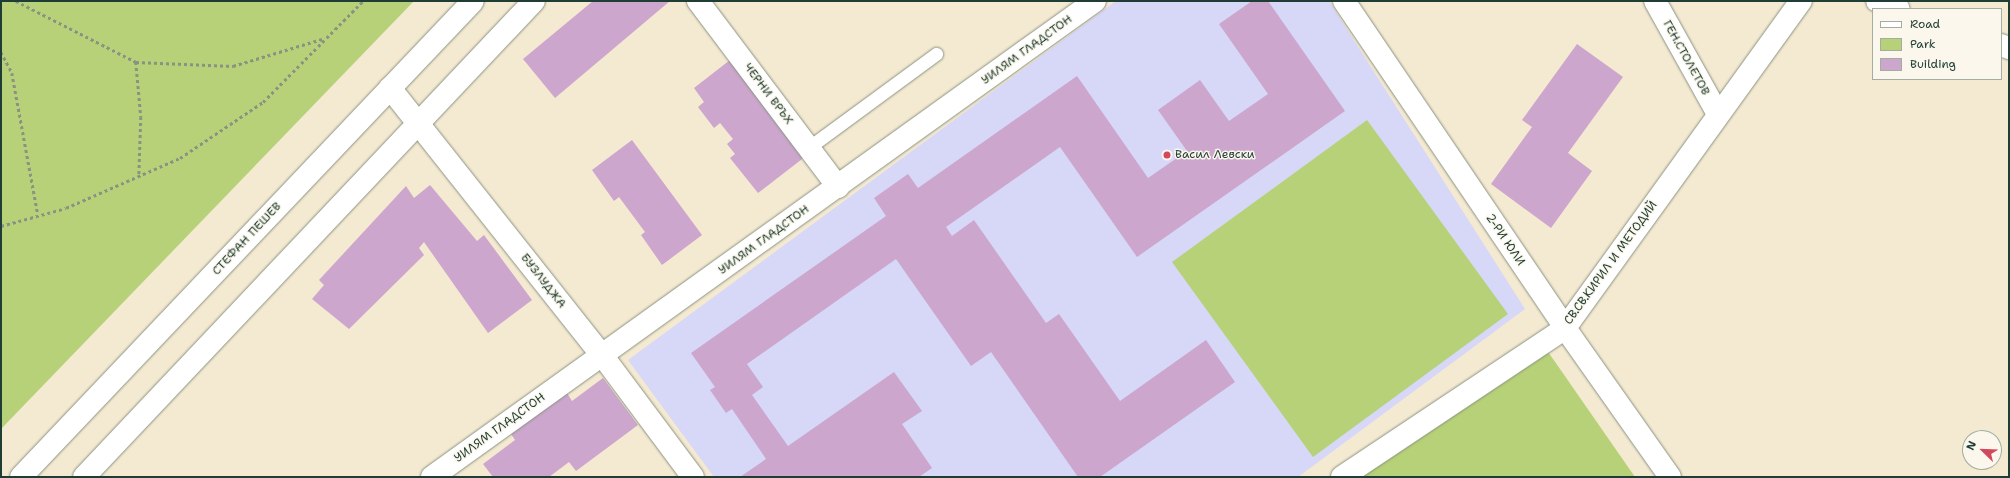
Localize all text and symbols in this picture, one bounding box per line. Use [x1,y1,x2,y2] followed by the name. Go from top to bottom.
[1872,8,2002,80] legend
[979,12,1075,88] street label: УИЛЯМ ГЛАДСТОН
[1910,16,1940,32] text: Road
[1659,18,1713,98] street label: ГЕН.СТОЛЕТОВ
[1910,36,1936,52] text: Park
[1910,56,1956,72] text: Building
[740,61,796,127] street label: ЧЕРНИ ВРЪХ
[1175,148,1255,162] place label: Васил Левски
[1162,150,1172,160] marker: Васил Левски
[1561,198,1661,328] street label: СВ.СВ.КИРИЛ И МЕТОДИЙ
[209,199,285,279] street label: СТЕФАН ПЕШЕВ
[716,202,812,278] street label: УИЛЯМ ГЛАДСТОН
[1482,211,1528,269] street label: 2-РИ ЮЛИ
[517,251,569,311] street label: БУЗЛУДЖА
[452,390,548,466] street label: УИЛЯМ ГЛАДСТОН
[1962,430,2002,470] north arrow
[1963,439,1980,452] text: N

